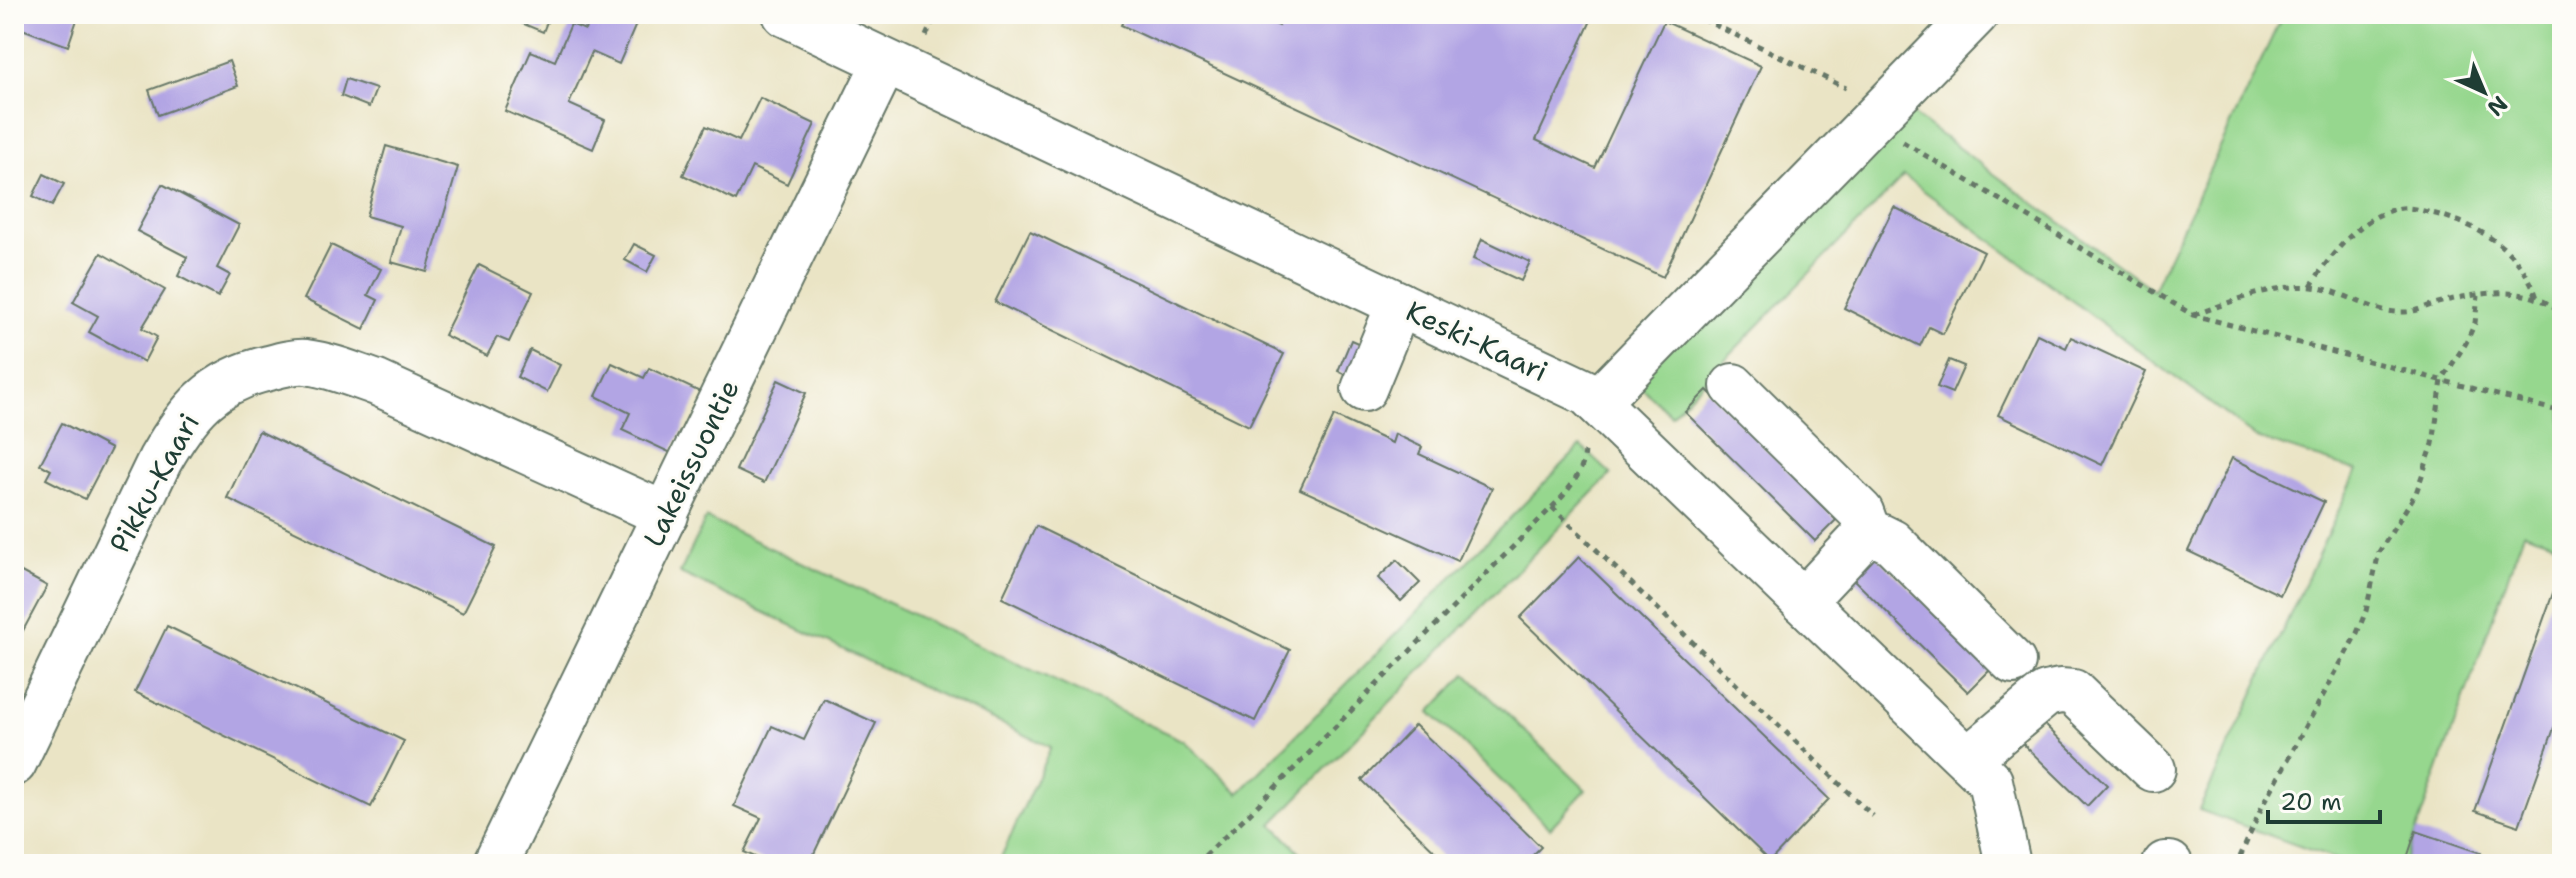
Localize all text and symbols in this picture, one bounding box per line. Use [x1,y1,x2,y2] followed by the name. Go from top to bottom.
[2444,52,2524,132] north arrow
[2481,90,2514,123] text: N
[1400,292,1554,390] street label: Keski-Kaari
[634,373,748,553] street label: Lakeissuontie
[100,407,208,559] street label: Pikku-Kaari
[2268,774,2380,824] scale bar
[2280,786,2342,818] text: 20 m

